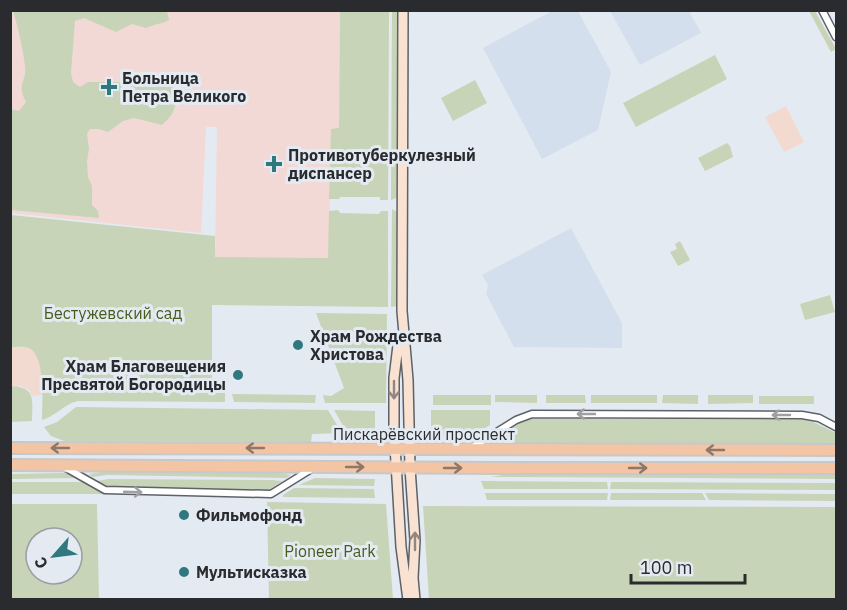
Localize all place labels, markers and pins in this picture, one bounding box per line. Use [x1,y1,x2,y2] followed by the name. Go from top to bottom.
[122,68,246,106] place label: Больница Петра Великого
[100,78,118,96] marker: Больница Петра Великого
[288,145,476,183] place label: Противотуберкулезный диспансер
[265,155,283,173] marker: Противотуберкулезный диспансер
[310,326,442,364] place label: Храм Рождества Христова
[291,338,305,352] marker: Храм Рождества Христова
[41,356,226,394] place label: Храм Благовещения Пресвятой Богородицы
[231,368,245,382] marker: Храм Благовещения Пресвятой Богородицы
[196,505,302,525] place label: Фильмофонд
[177,508,191,522] marker: Фильмофонд
[196,562,307,582] place label: Мультисказка
[177,565,191,579] marker: Мультисказка

